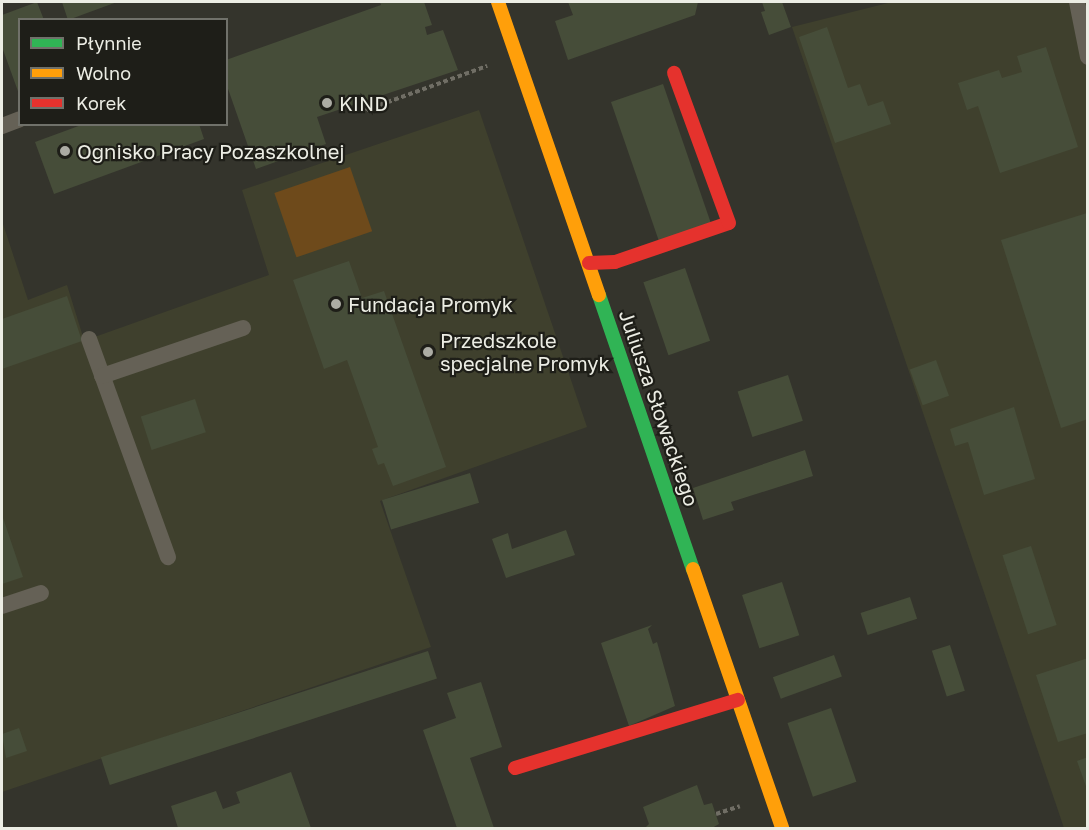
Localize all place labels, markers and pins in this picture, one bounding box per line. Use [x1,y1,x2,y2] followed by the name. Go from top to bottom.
[339,91,388,115] place label: KIND
[320,96,334,110] marker: KIND
[77,139,345,163] place label: Ognisko Pracy Pozaszkolnej
[58,144,72,158] marker: Ognisko Pracy Pozaszkolnej
[348,292,513,316] place label: Fundacja Promyk
[329,297,343,311] marker: Fundacja Promyk
[440,328,610,375] place label: Przedszkole specjalne Promyk
[421,345,435,359] marker: Przedszkole specjalne Promyk

